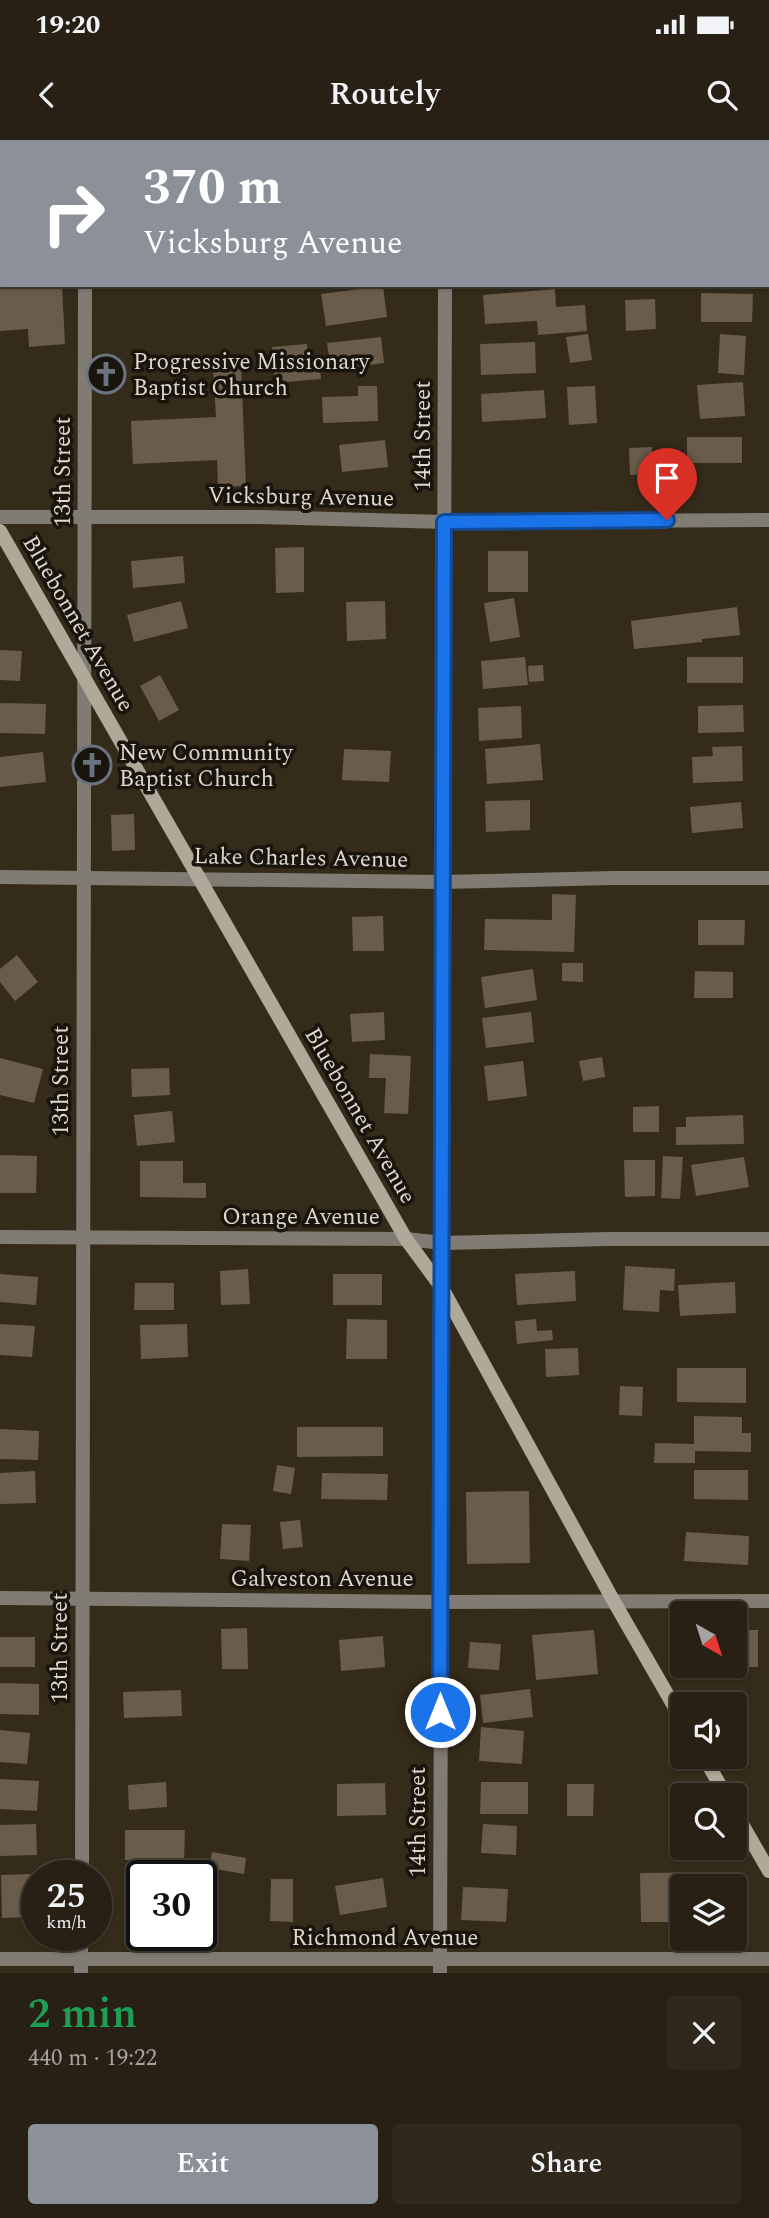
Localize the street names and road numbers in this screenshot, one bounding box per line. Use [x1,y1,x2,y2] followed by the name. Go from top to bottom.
[406,381,441,491] street label: 14th Street
[46,417,81,527] street label: 13th Street
[207,478,394,517] street label: Vicksburg Avenue
[13,529,143,719] street label: Bluebonnet Avenue
[193,839,409,878] street label: Lake Charles Avenue
[295,1021,425,1211] street label: Bluebonnet Avenue
[44,1026,79,1136] street label: 13th Street
[222,1200,380,1235] street label: Orange Avenue
[230,1562,414,1597] street label: Galveston Avenue
[43,1593,78,1703] street label: 13th Street
[401,1767,436,1877] street label: 14th Street
[292,1921,478,1956] street label: Richmond Avenue

